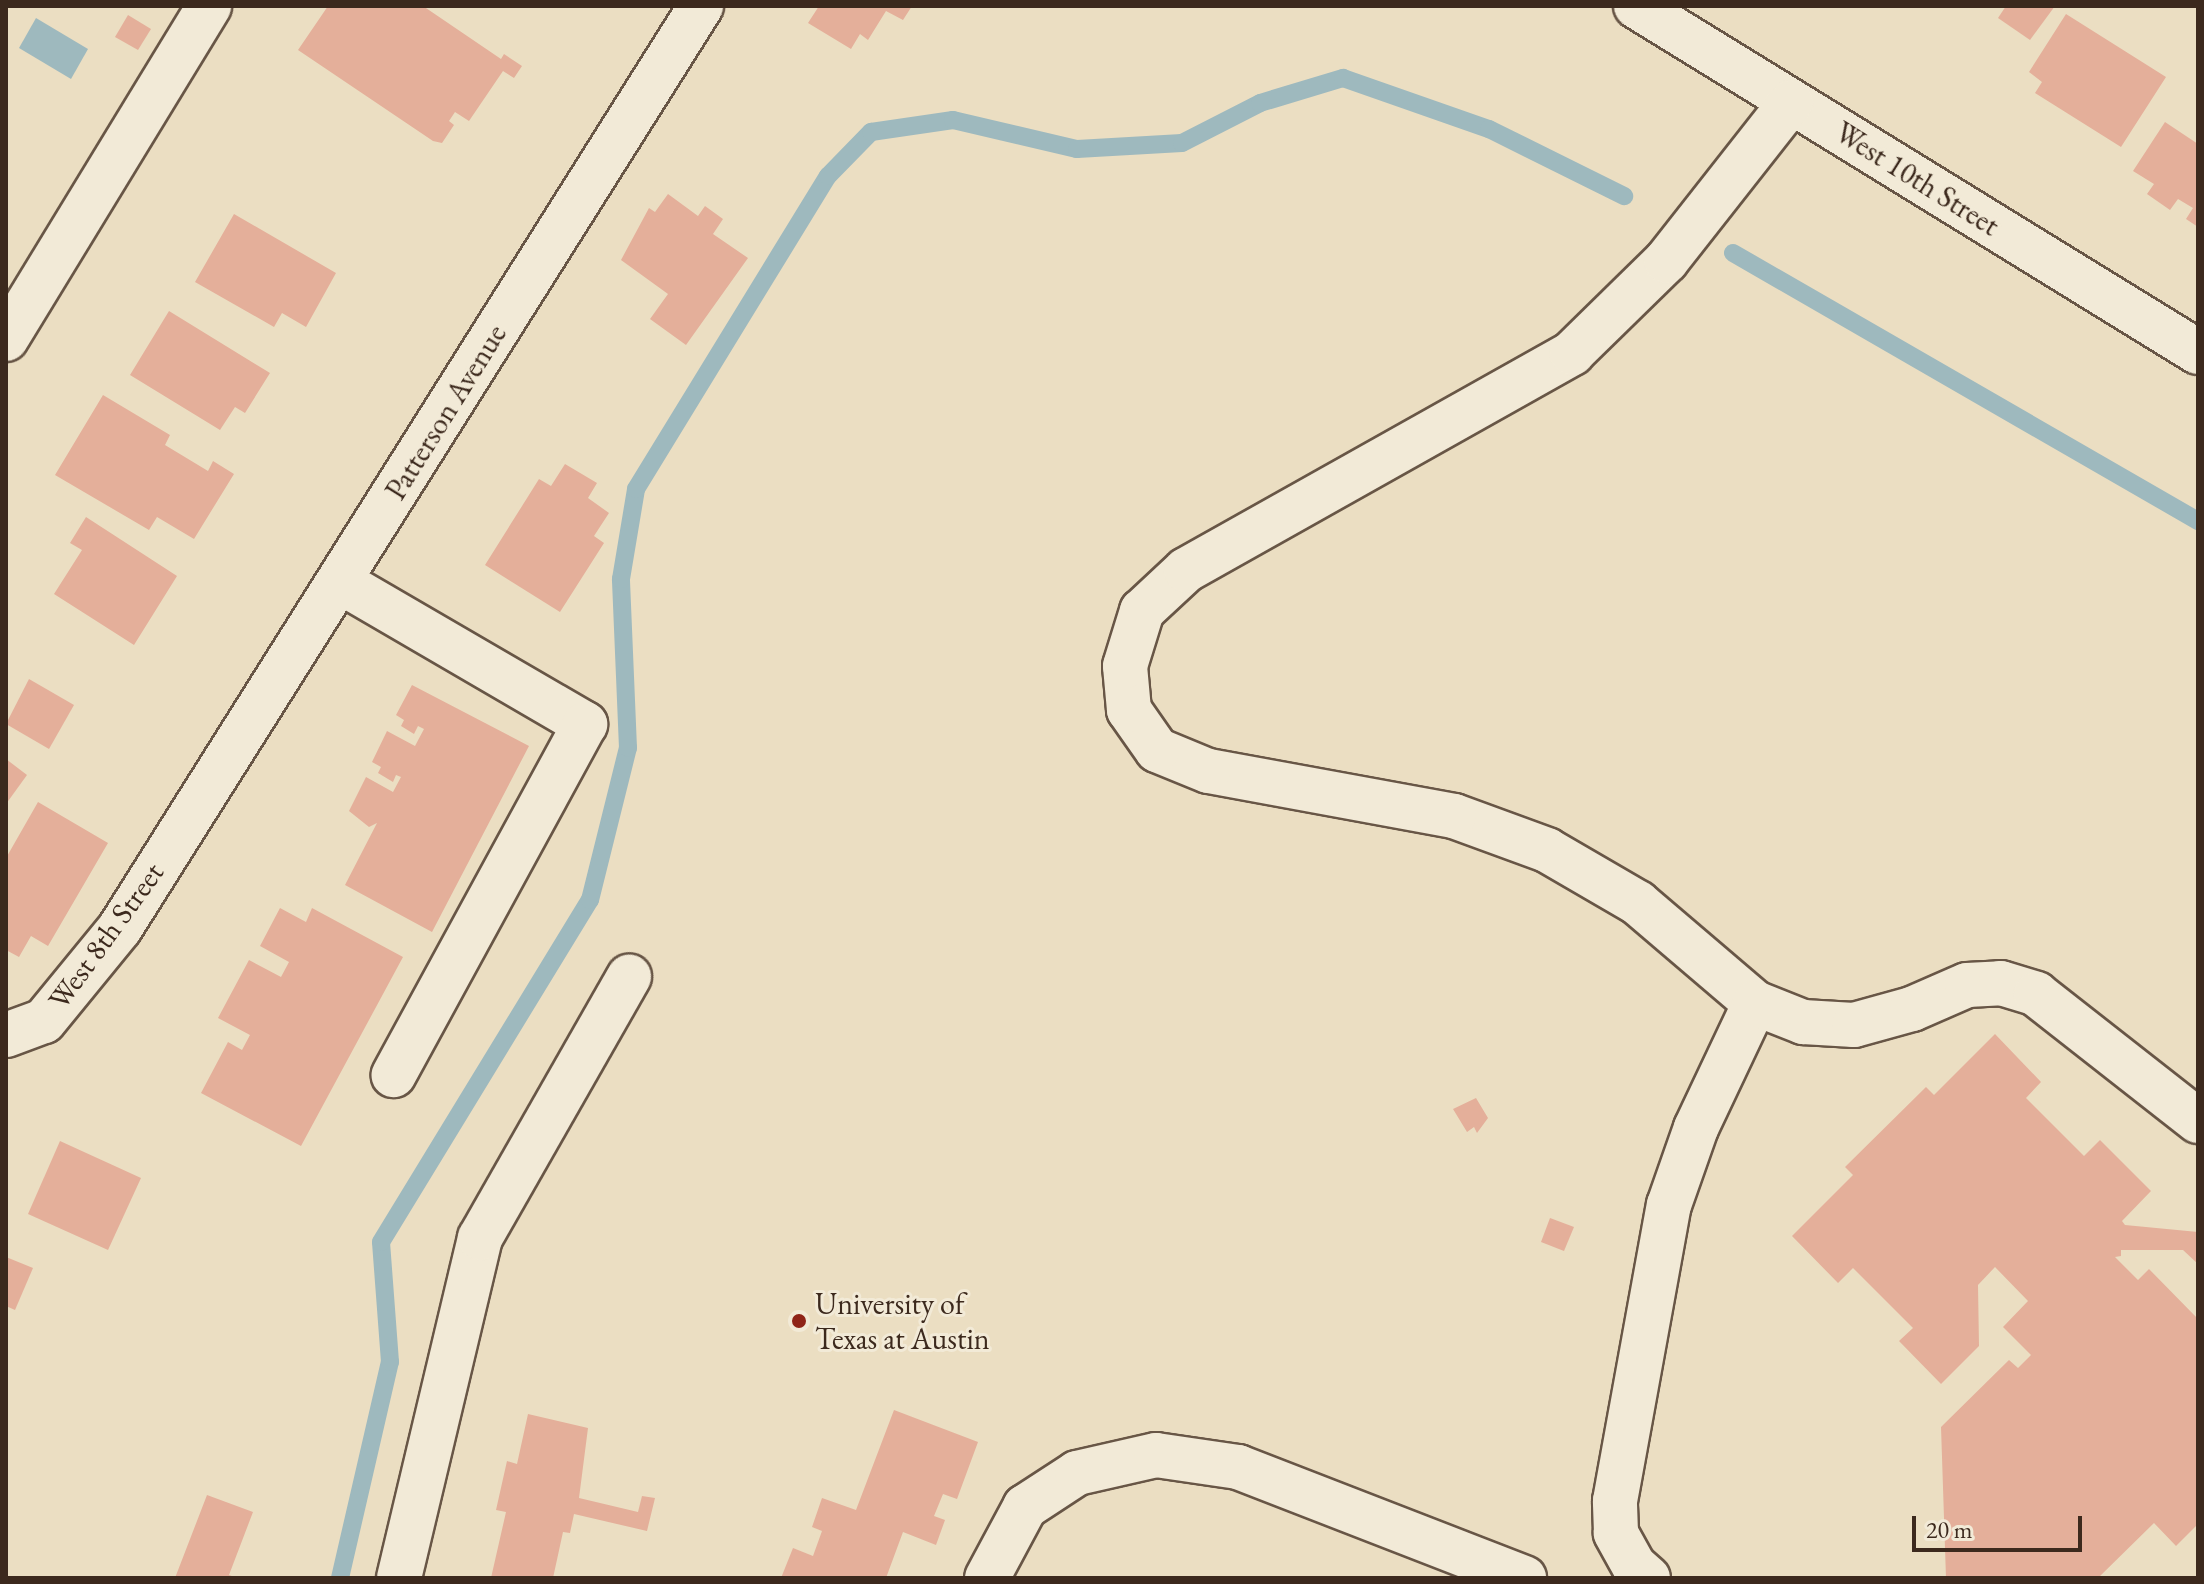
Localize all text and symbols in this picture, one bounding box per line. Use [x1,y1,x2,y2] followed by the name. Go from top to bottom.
[1828,114,2006,244] street label: West 10th Street
[378,318,514,506] street label: Patterson Avenue
[41,856,171,1016] street label: West 8th Street
[815,1286,990,1356] place label: University of Texas at Austin
[790,1312,808,1330] marker: University of Texas at Austin
[1916,1500,2086,1550] scale bar
[1926,1514,1973,1545] text: 20 m

